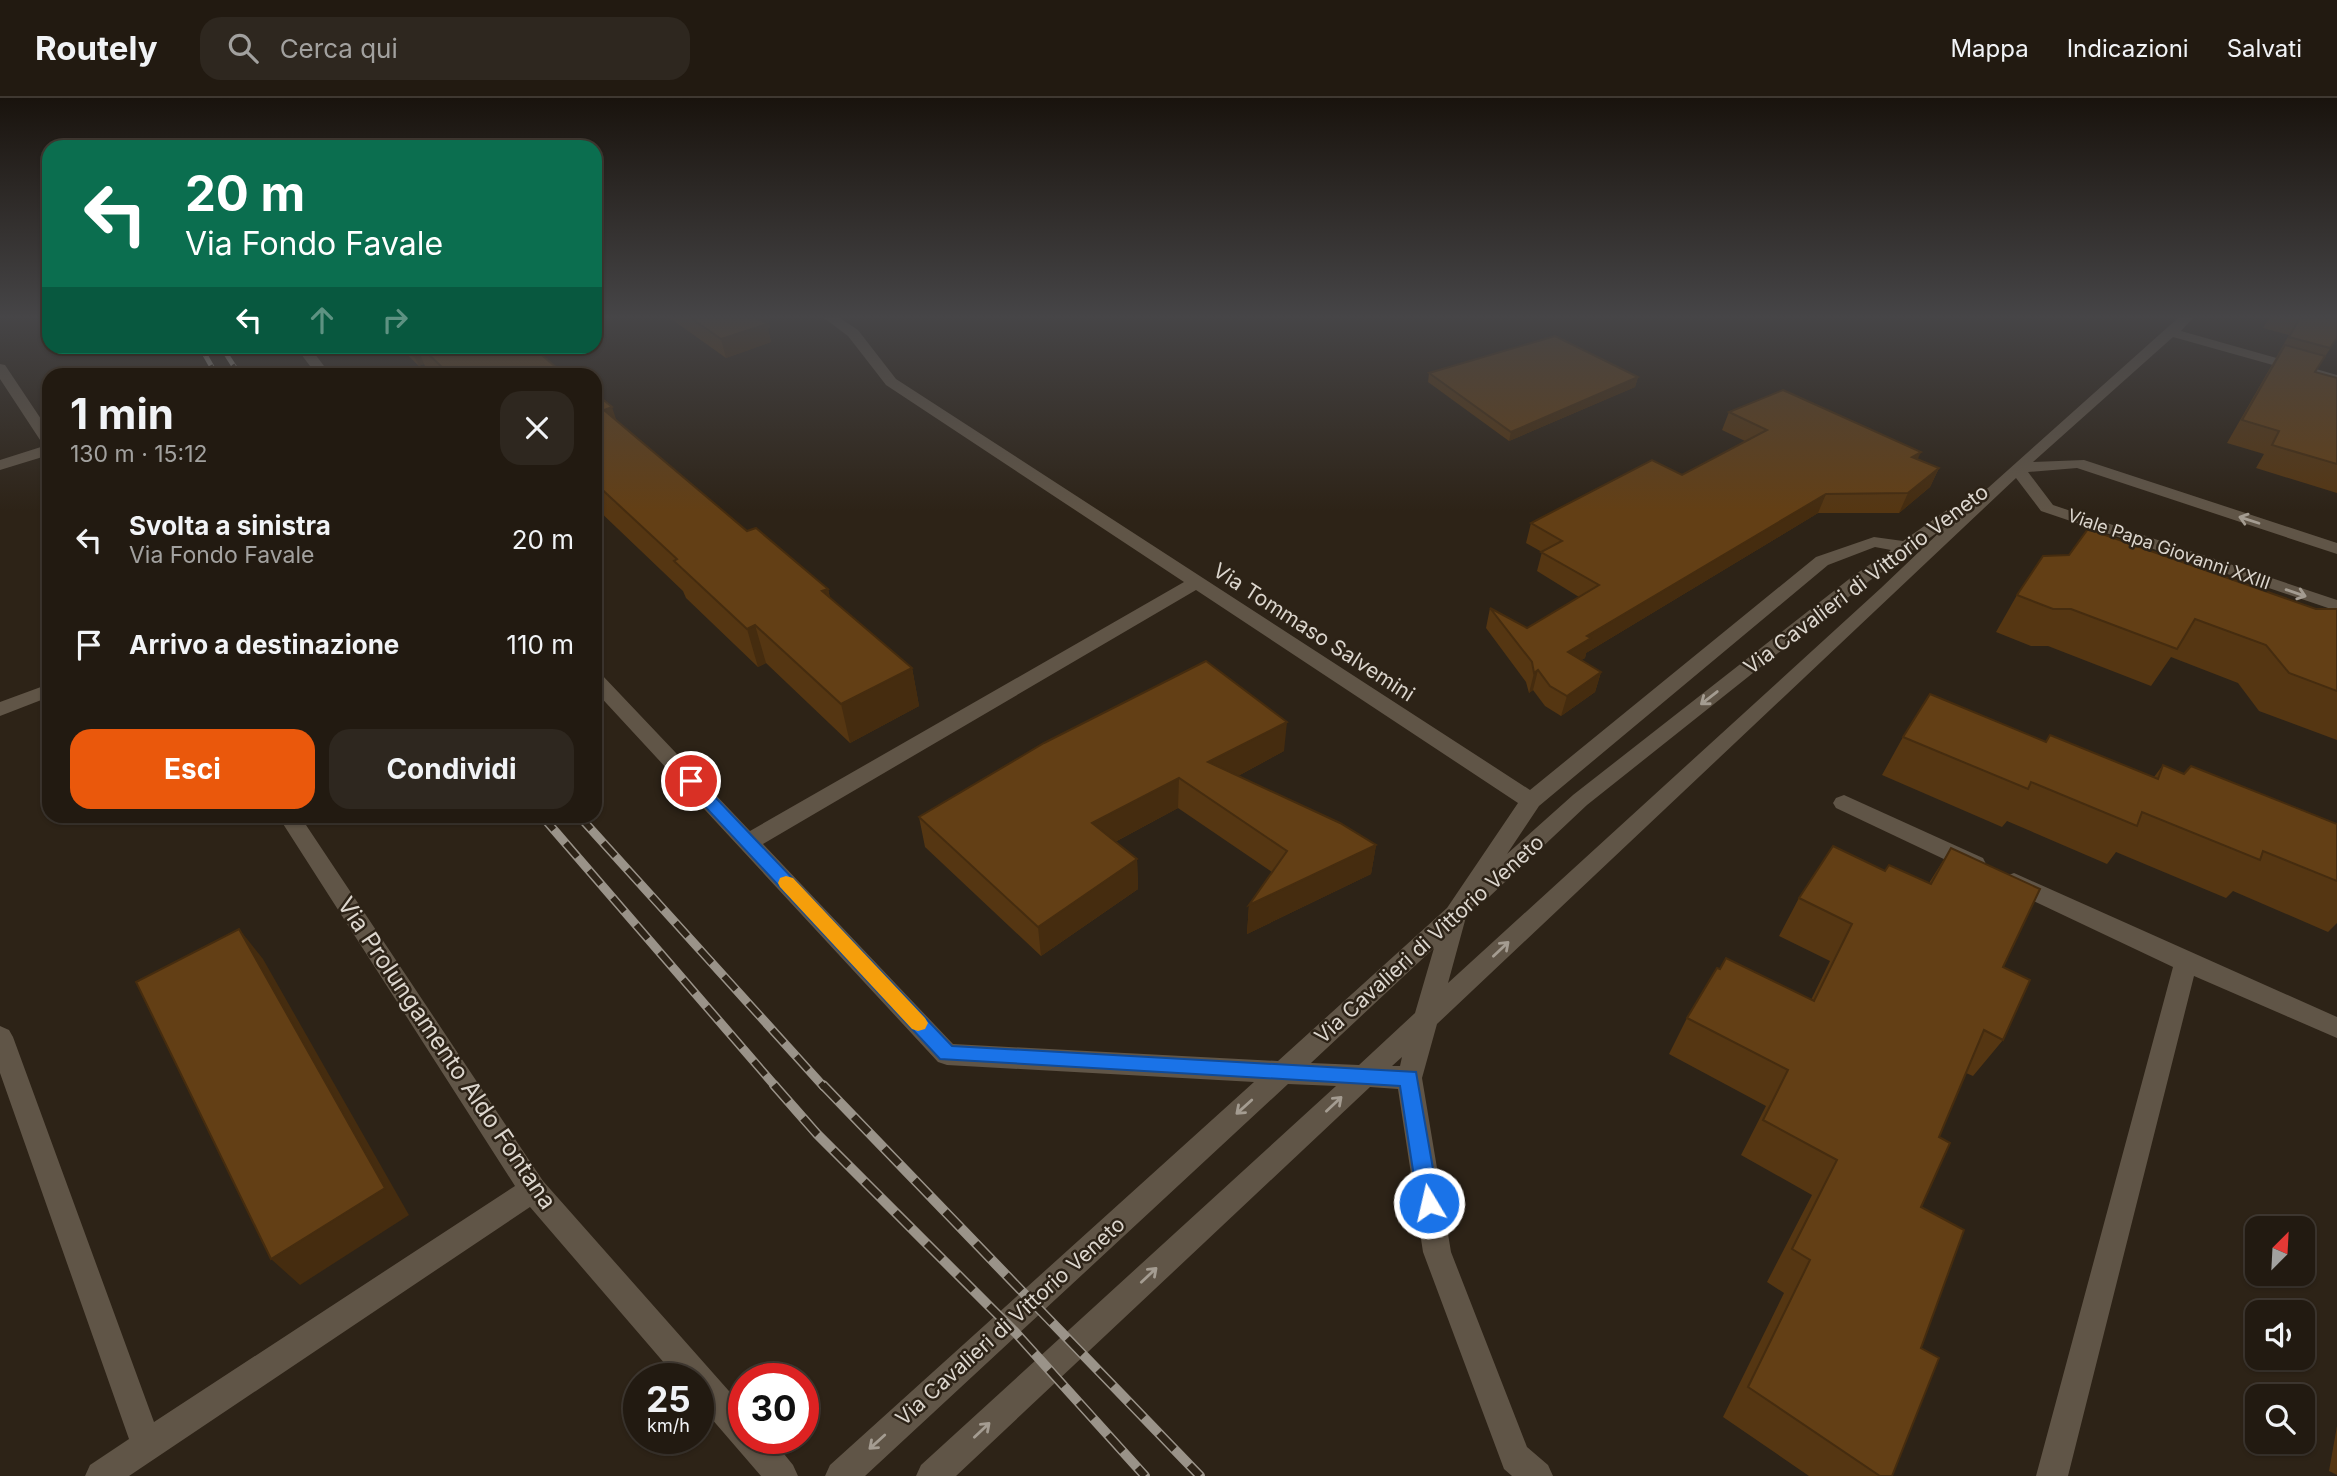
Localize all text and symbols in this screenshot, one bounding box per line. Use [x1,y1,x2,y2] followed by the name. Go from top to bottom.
[200,17,690,80] search box
[35,28,158,68] text: Routely
[224,29,262,67] icon: search
[280,33,398,64] text: Cerca qui
[1950,34,2029,63] text: Mappa
[2067,34,2189,63] text: Indicazioni
[2227,34,2302,63] text: Salvati
[185,164,305,223] text: 20 m
[70,168,161,259] icon: left
[185,224,443,263] text: Via Fondo Favale
[230,301,268,339] icon: left
[303,301,341,339] icon: ahead
[376,301,414,339] icon: right
[70,388,174,439] text: 1 min
[500,391,574,465] button: close
[70,440,208,468] text: 130 m · 15:12
[1739,479,1993,679] street label: Via Cavalieri di Vittorio Veneto
[2065,504,2273,594] street label: Viale Papa Giovanni XXIII
[129,510,331,541] text: Svolta a sinistra
[2238,513,2260,526] one-way arrow
[70,521,108,559] icon: left
[512,524,574,555] text: 20 m
[129,541,315,569] text: Via Fondo Favale
[1209,558,1419,706] street label: Via Tommaso Salvemini
[2285,587,2307,600] one-way arrow
[70,626,108,664] icon: arrive
[129,629,399,660] text: Arrivo a destinazione
[506,629,574,660] text: 110 m
[1701,691,1719,706] one-way arrow
[70,729,315,809] button: Esci
[329,729,574,809] button: Condividi
[661,751,721,811] pin
[672,762,710,800] icon: arrive
[1309,829,1549,1049] street label: Via Cavalieri di Vittorio Veneto
[331,891,563,1215] street label: Via Prolungamento Aldo Fontana
[1492,941,1509,958] one-way arrow
[1325,1096,1343,1112] one-way arrow
[1236,1099,1253,1116] one-way arrow
[1392,1166,1466,1240] position arrow
[890,1211,1130,1431] street label: Via Cavalieri di Vittorio Veneto
[2245,1216,2315,1286] north arrow
[2245,1216,2315,1454] map controls
[1140,1267,1158,1283] one-way arrow
[2245,1300,2315,1370] button: sound
[728,1363,819,1454] speed limit sign: 30
[646,1378,691,1420] text: 25
[2245,1384,2315,1454] button: search
[647,1415,690,1436] text: km/h
[973,1421,990,1438] one-way arrow
[869,1434,886,1451] one-way arrow

